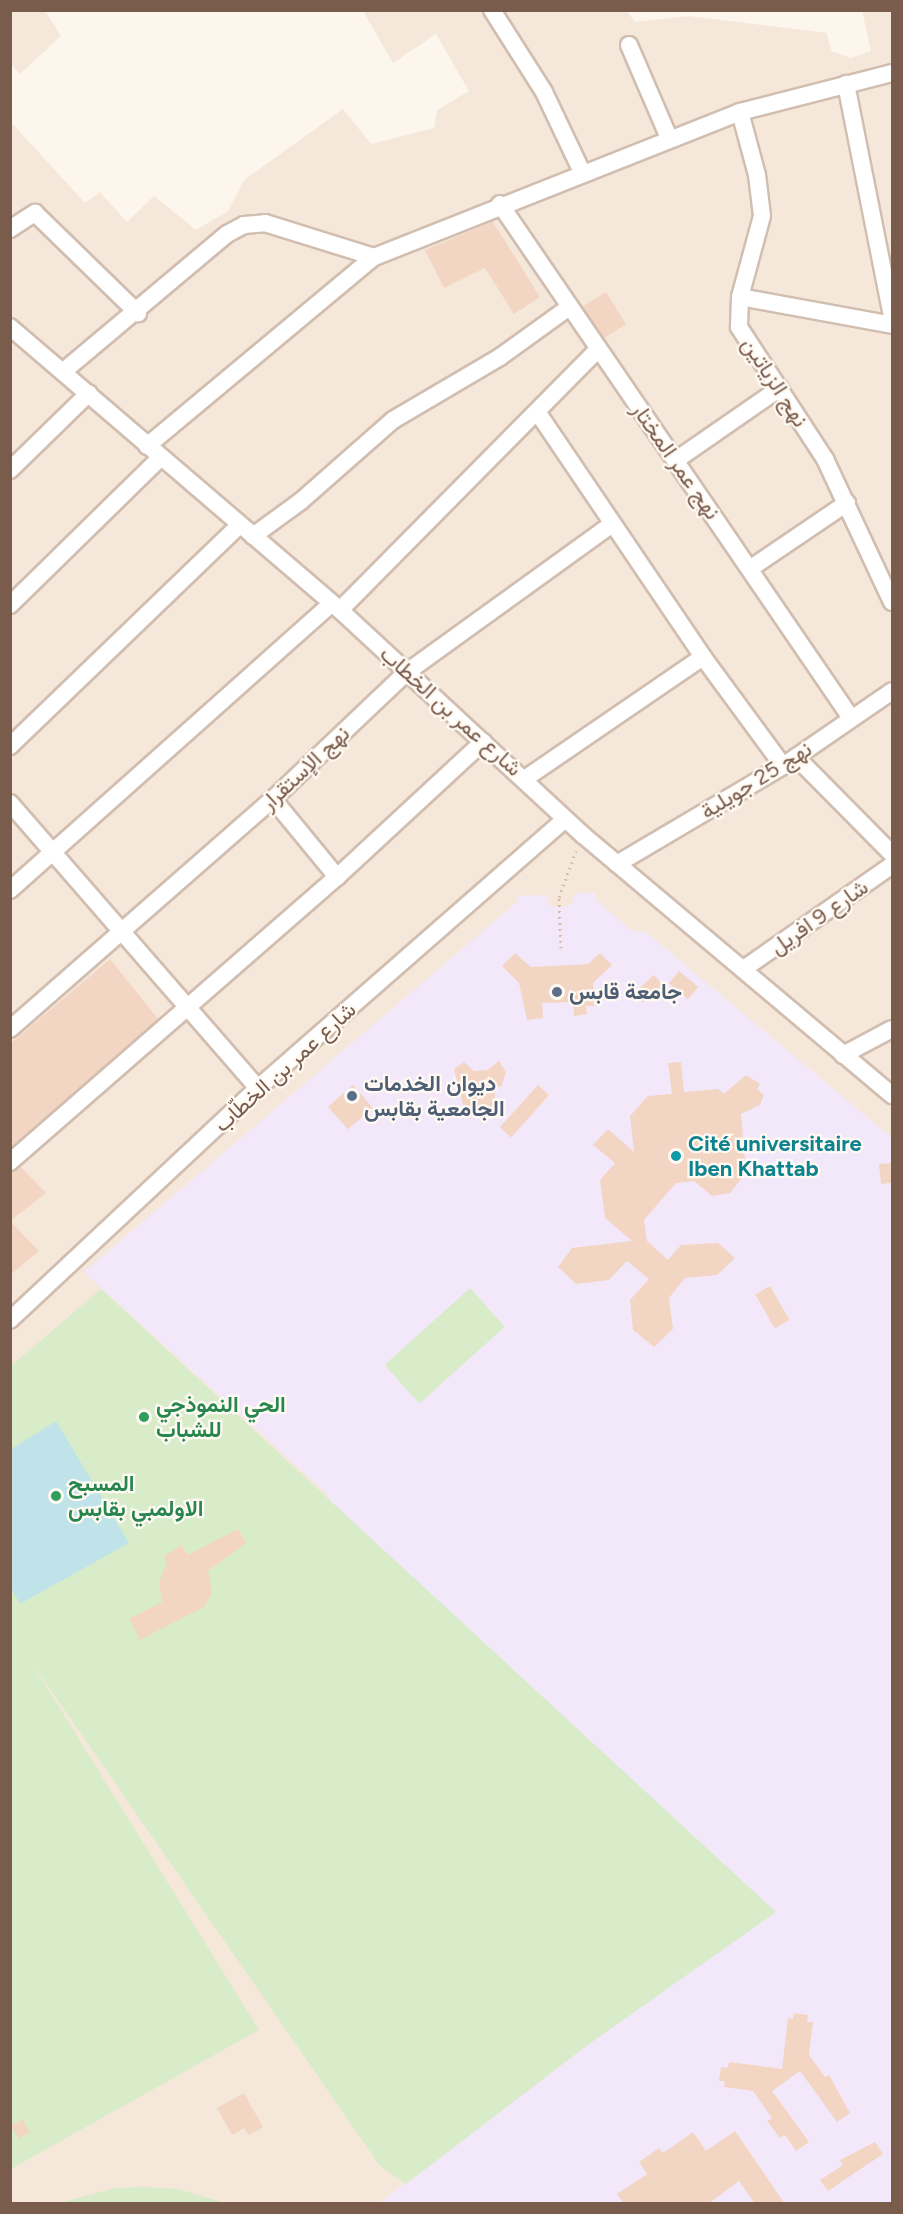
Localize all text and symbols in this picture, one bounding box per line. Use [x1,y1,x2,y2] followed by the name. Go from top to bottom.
[736,332,814,432] street label: نهج الزياتين
[626,397,726,525] street label: نهج عمر المختار
[375,640,527,782] street label: شارع عمر بن الخطاب
[255,720,355,816] street label: نهج الإستقرار
[696,735,816,825] street label: نهج 25 جويلية
[765,874,873,960] street label: شارع 9 افريل
[569,979,682,1005] place label: جامعة قابس
[550,985,564,999] marker: جامعة قابس
[209,996,361,1138] street label: شارع عمر بن الخطّاب
[364,1070,505,1122] place label: ديوان الخدمات الجامعية بقابس
[345,1089,359,1103] marker: ديوان الخدمات الجامعية بقابس
[688,1130,862,1182] place label: Cité universitaire Iben Khattab
[669,1149,683,1163] marker: Cité universitaire Iben Khattab
[156,1391,286,1442] place label: الحي النموذجي للشباب
[137,1410,151,1424] marker: الحي النموذجي للشباب
[68,1470,203,1522] place label: المسبح الاولمبي بقابس
[49,1489,63,1503] marker: المسبح الاولمبي بقابس

